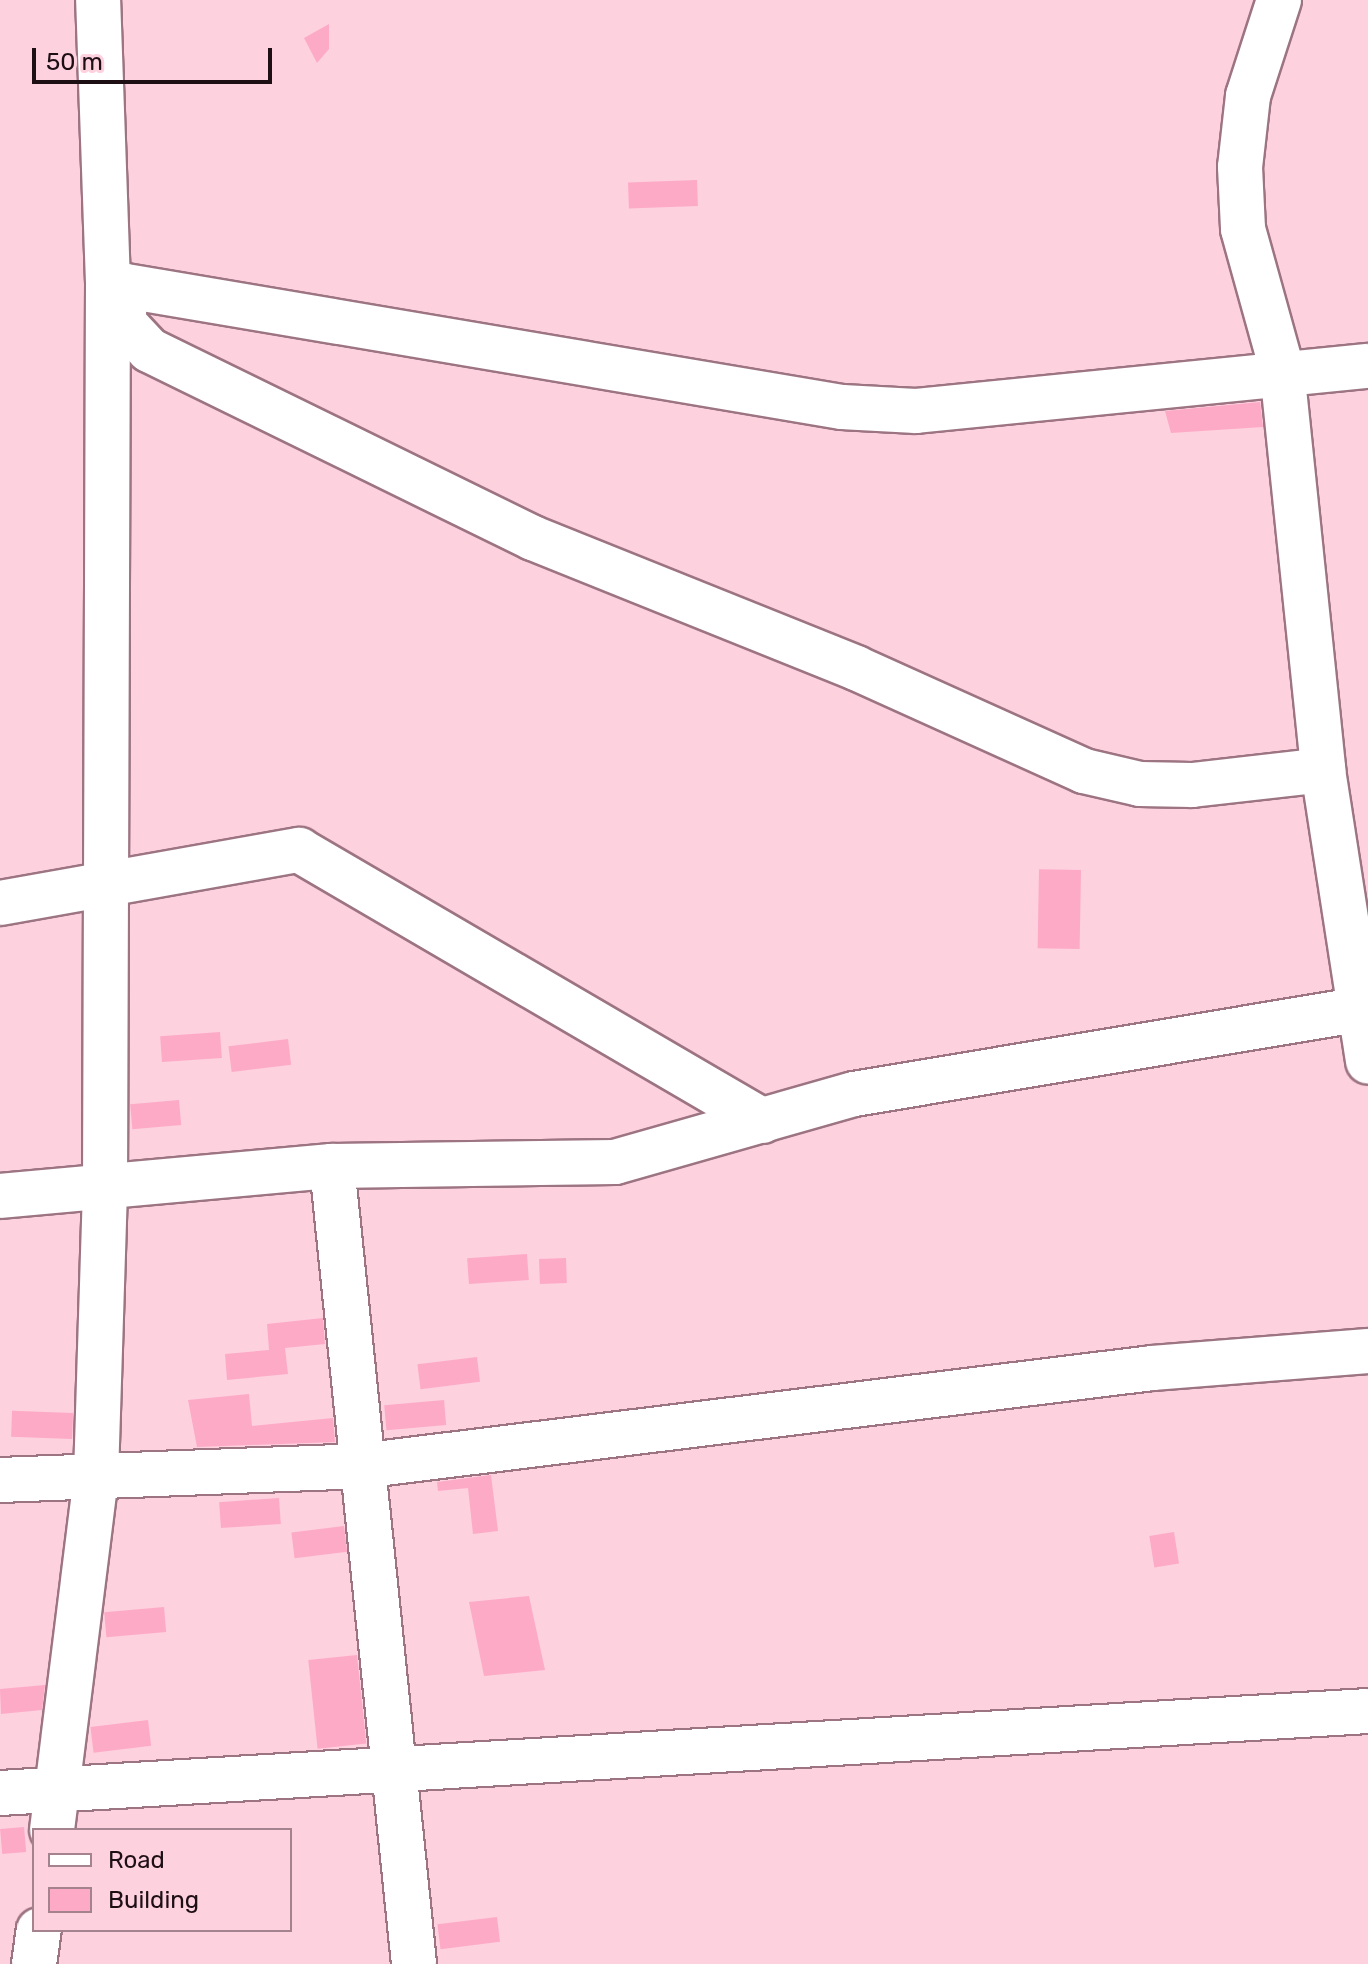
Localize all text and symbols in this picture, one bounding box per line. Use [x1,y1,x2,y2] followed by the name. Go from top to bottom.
[36,32,276,82] scale bar
[46,48,103,76] text: 50 m
[32,1828,292,1932] legend
[108,1846,165,1874] text: Road
[108,1886,199,1914] text: Building

